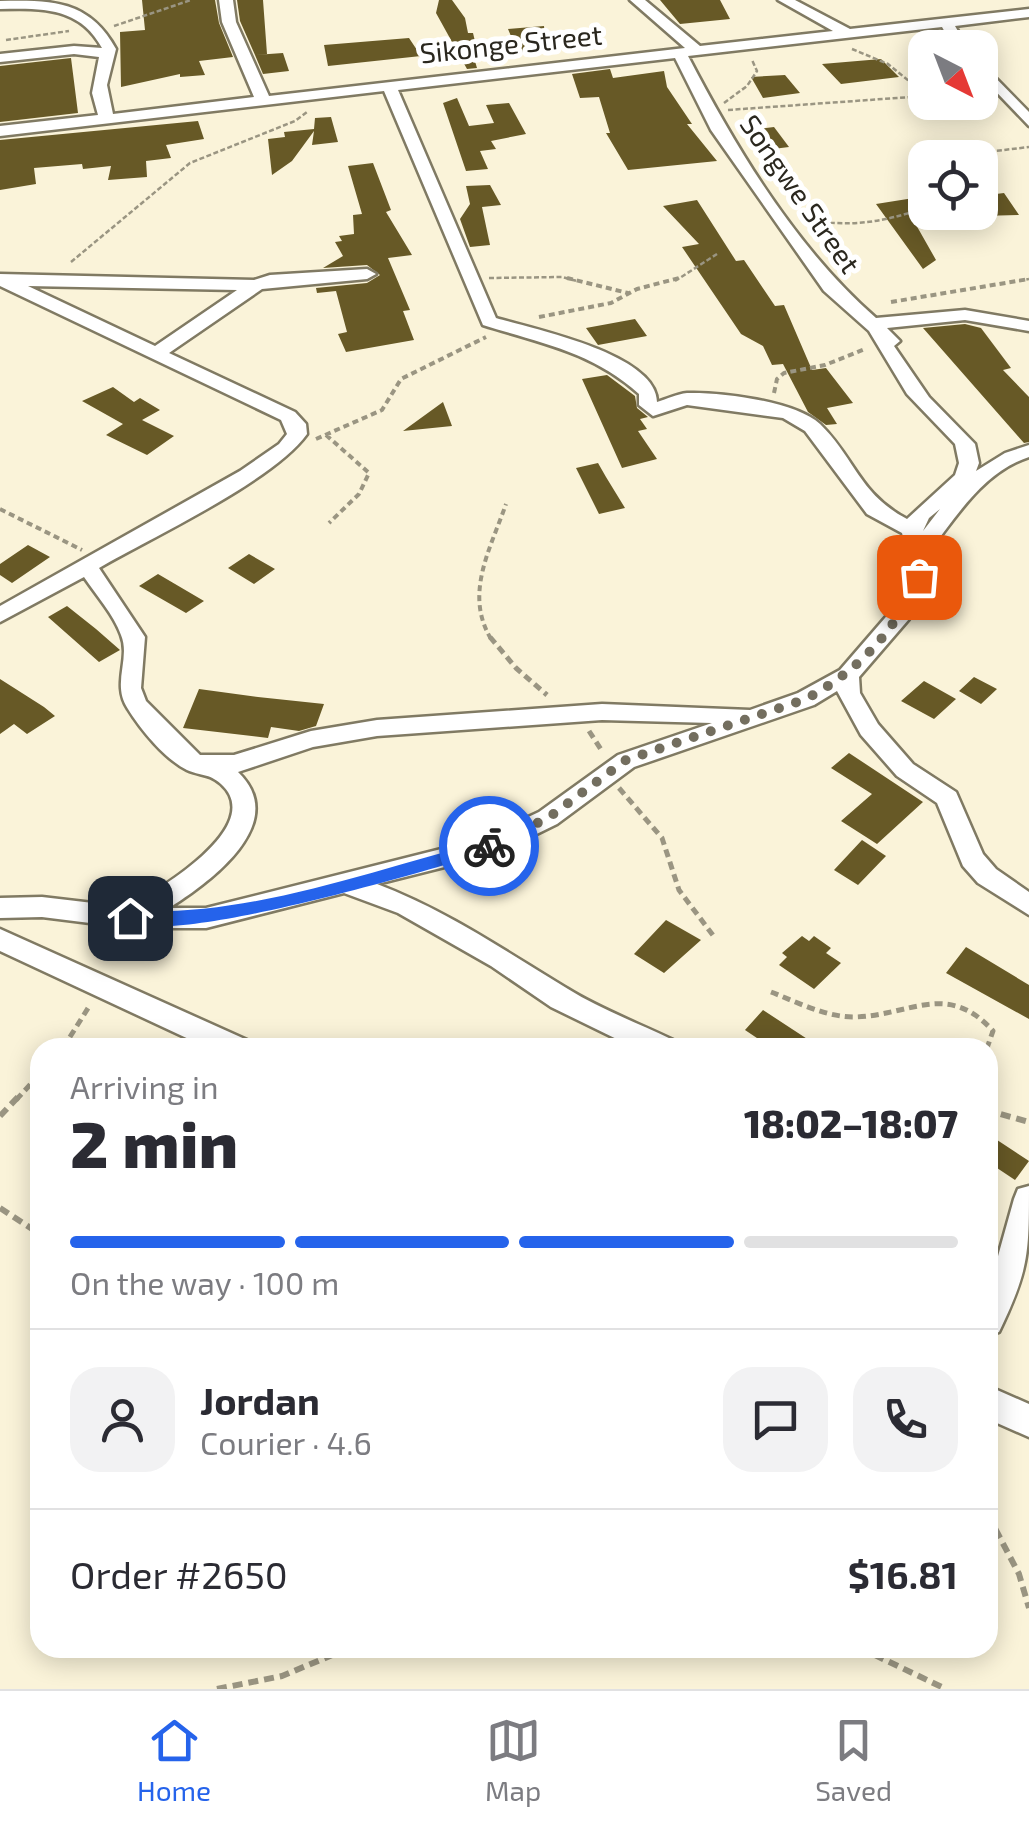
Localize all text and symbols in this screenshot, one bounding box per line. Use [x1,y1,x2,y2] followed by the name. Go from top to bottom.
[418,17,604,69] street label: Sikonge Street
[908,30,998,120] north arrow
[908,30,998,230] map controls
[734,108,868,279] street label: Songwe Street
[908,140,998,230] button: locate
[877,535,962,620] pin
[892,550,947,605] icon: bag
[439,796,539,896] courier
[462,819,517,874] icon: bike
[88,876,173,961] pin
[103,891,158,946] icon: home
[70,1067,219,1105] text: Arriving in
[744,1100,958,1146] text: 18:02–18:07
[70,1103,238,1181] text: 2 min
[70,1263,339,1301] text: On the way · 100 m
[70,1367,175,1472] button: person
[723,1367,828,1472] button: chat
[853,1367,958,1472] button: phone
[200,1377,320,1423] text: Jordan
[200,1423,372,1461] text: Courier · 4.6
[70,1551,288,1597] text: Order #2650
[848,1551,958,1597] text: $16.81
[137,1713,211,1807] tab: Home
[485,1713,541,1807] tab: Map
[815,1713,892,1807] tab: Saved

